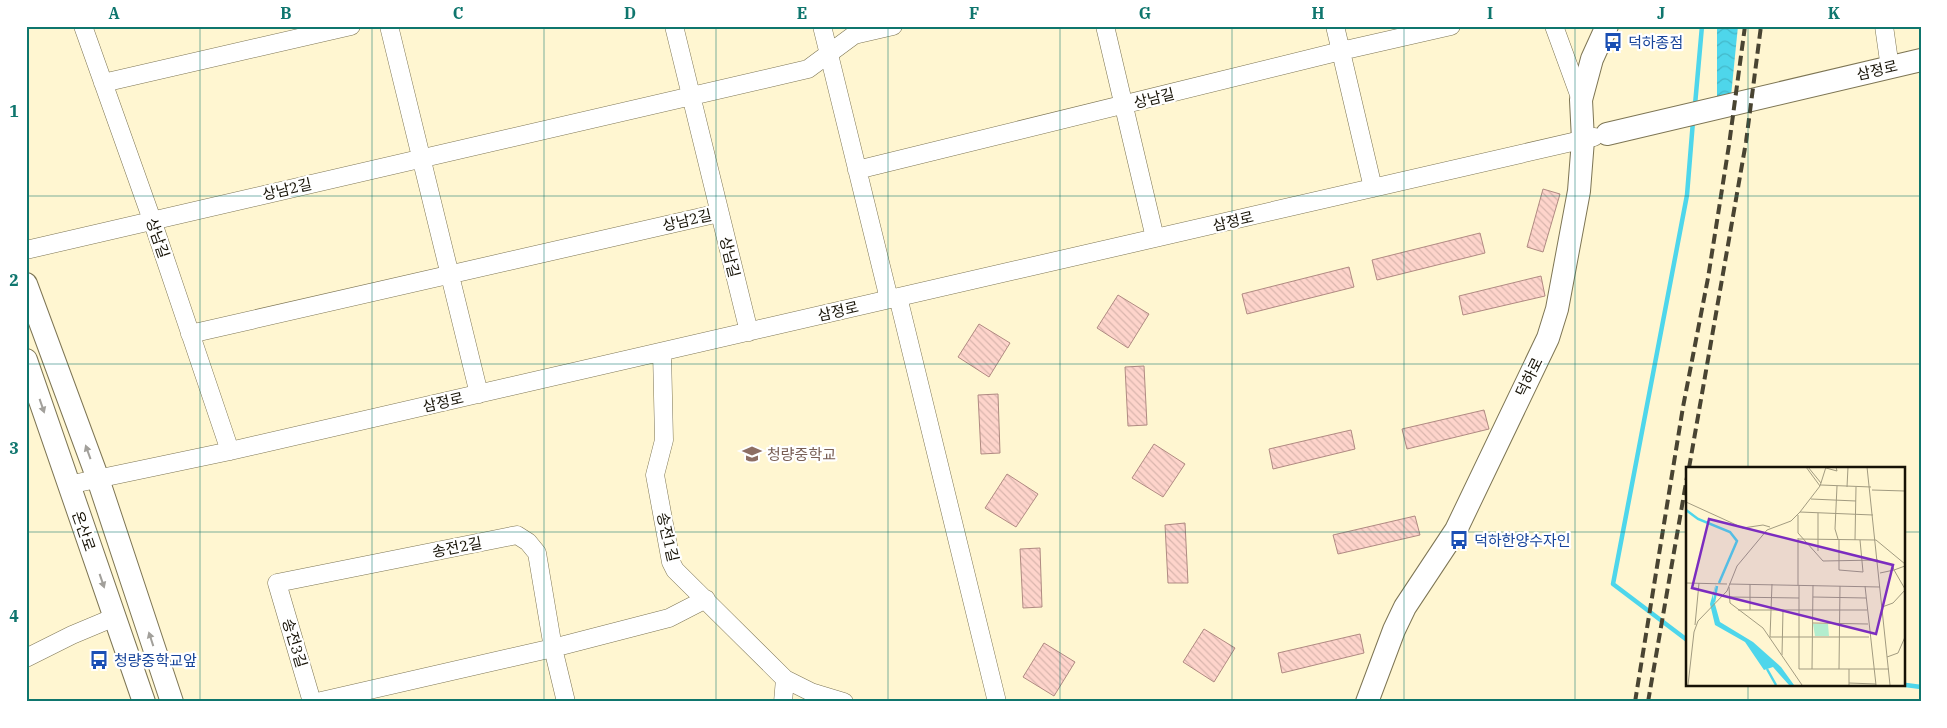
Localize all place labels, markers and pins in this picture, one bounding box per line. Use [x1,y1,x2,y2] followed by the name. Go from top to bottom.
[1602,31,1624,53] bus stop icon: 덕하종점
[1628,33,1683,52] place label: 덕하종점
[741,443,763,465] school or university icon: 청량중학교
[767,445,836,464] place label: 청량중학교
[1448,529,1470,551] bus stop icon: 덕하한양수자인
[1474,531,1571,550] place label: 덕하한양수자인
[88,649,110,671] bus stop icon: 청량중학교앞
[114,651,197,670] place label: 청량중학교앞

